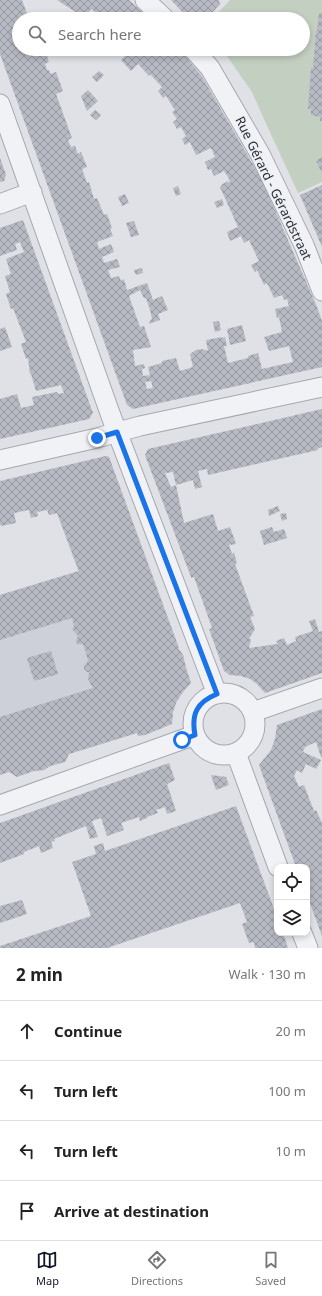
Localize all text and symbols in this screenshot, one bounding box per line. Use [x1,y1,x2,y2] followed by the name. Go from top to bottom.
[12,12,310,56] search box
[26,23,48,45] icon: search
[58,24,141,44] text: Search here
[231,113,317,263] street label: Rue Gérard - Gérardstraat
[88,429,106,447] route end
[173,731,191,749] route start
[274,864,310,936] map controls
[274,864,310,900] button: locate
[274,900,310,936] button: layers
[16,963,63,986] text: 2 min
[228,965,306,983] text: Walk · 130 m
[16,1020,38,1042] icon: ahead
[54,1021,122,1041] text: Continue
[276,1022,306,1040] text: 20 m
[16,1080,38,1102] icon: left
[54,1081,118,1101] text: Turn left
[268,1082,306,1100] text: 100 m
[16,1140,38,1162] icon: left
[54,1141,118,1161] text: Turn left
[276,1142,306,1160] text: 10 m
[16,1200,38,1222] icon: arrive
[54,1201,209,1221] text: Arrive at destination
[36,1249,59,1288] tab: Map
[131,1249,183,1288] tab: Directions
[255,1249,286,1288] tab: Saved

